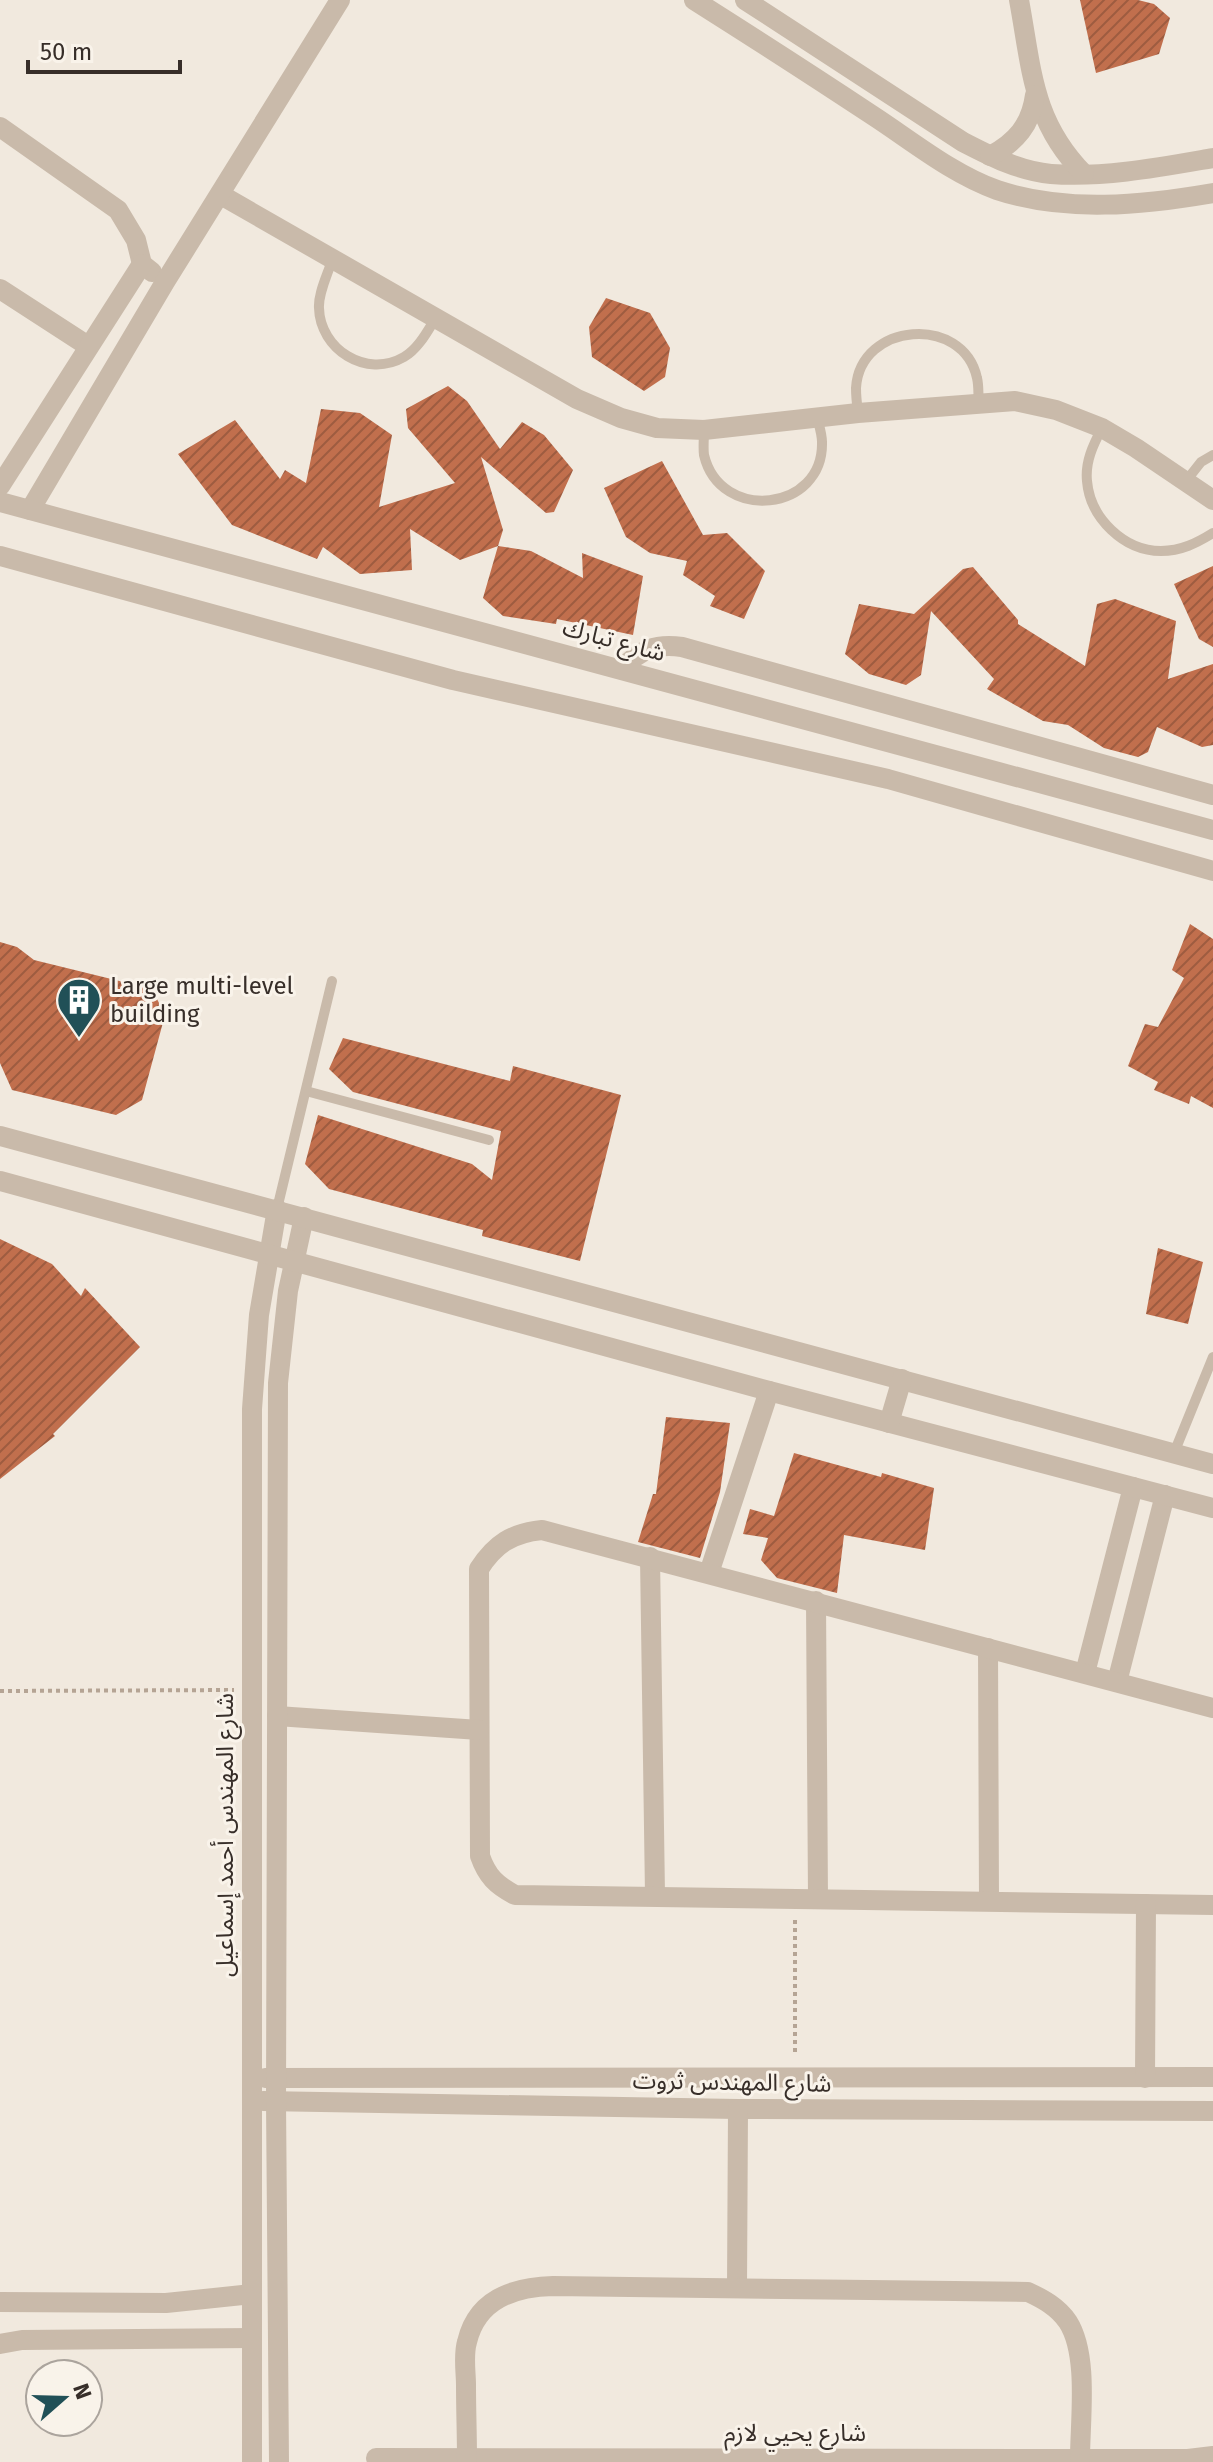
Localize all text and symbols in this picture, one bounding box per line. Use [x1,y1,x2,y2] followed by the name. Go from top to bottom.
[28,24,180,74] scale bar
[40,38,92,66] text: 50 m
[559,613,668,670] street label: شارع تبارك
[110,972,294,1028] place label: Large multi-level building
[55,976,103,1039] building icon: Large multi-level building
[209,1693,242,1977] street label: شارع المهندس أحمد إسماعيل
[632,2066,832,2101] street label: شارع المهندس ثروت
[24,2358,104,2438] north arrow
[67,2380,98,2403] text: N
[724,2419,866,2452] street label: شارع يحيي لازم

